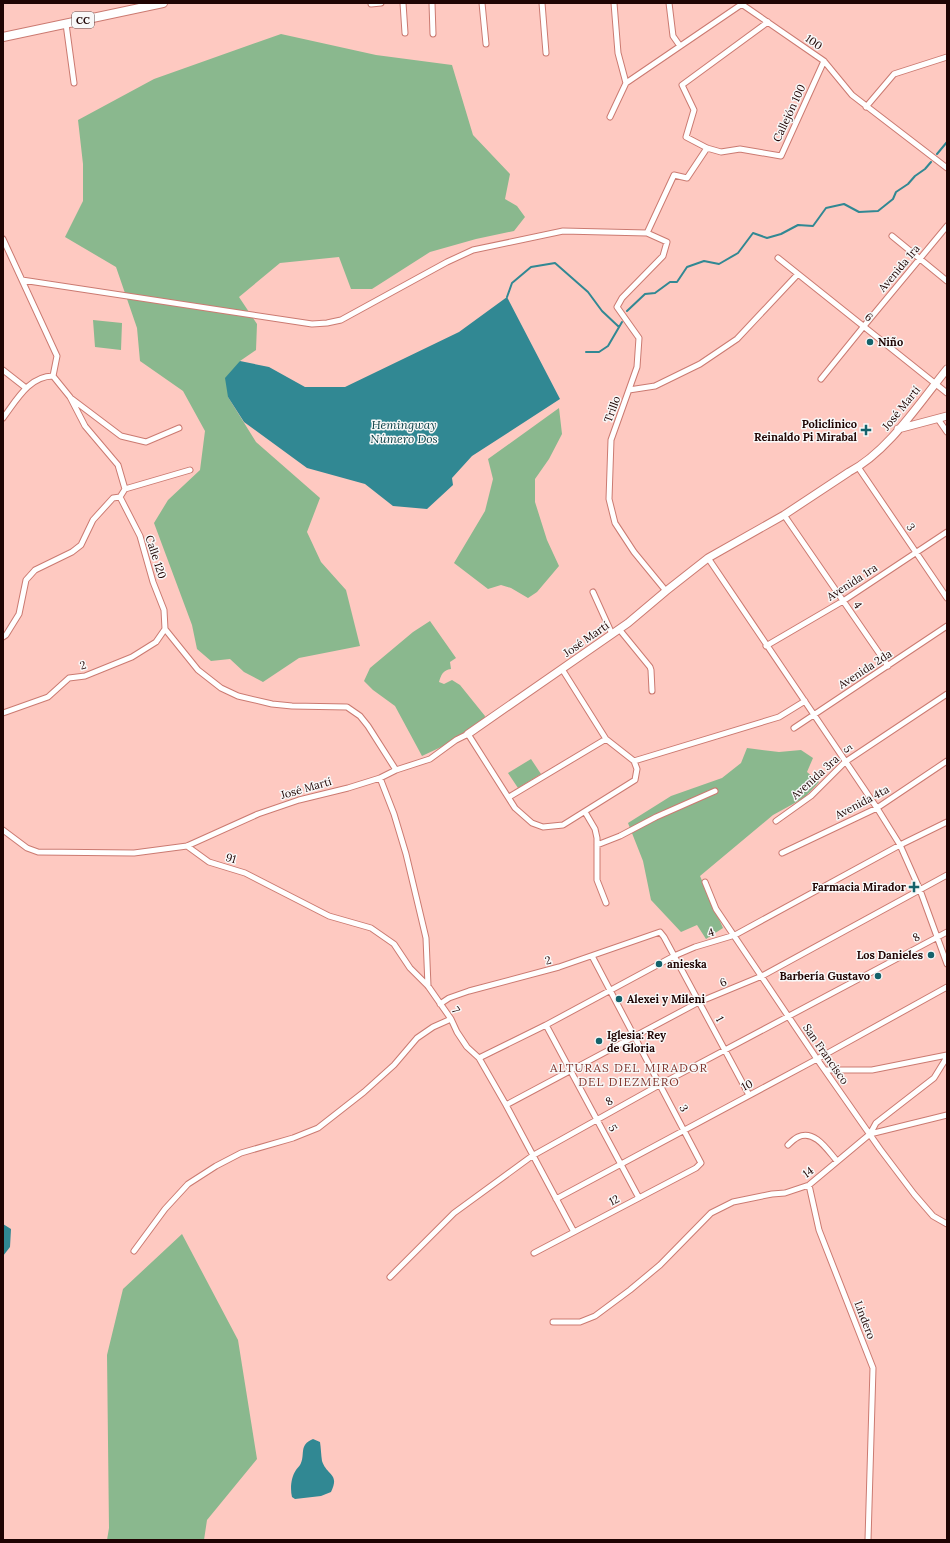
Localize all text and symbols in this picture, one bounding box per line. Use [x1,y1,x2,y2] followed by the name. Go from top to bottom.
[72,12,94,28] road number: CC
[803,31,825,53] street label: 100
[770,82,808,144] street label: Callejón 100
[875,241,923,295] street label: Avenida 1ra
[862,310,876,324] street label: 6
[878,335,903,349] place label: Niño
[865,337,875,347] marker: Niño
[878,383,923,434] street label: José Martí
[601,394,623,424] street label: Trillo
[370,417,438,446] water label: Hemingway Número Dos
[754,417,858,444] place label: Policlínico Reinaldo Pi Mirabal
[860,424,872,436] marker: Policlínico Reinaldo Pi Mirabal
[904,520,918,534] street label: 3
[142,533,170,581] street label: Calle 120
[823,560,880,604] street label: Avenida 1ra
[851,599,865,611] street label: 4
[560,618,611,660] street label: José Martí
[835,646,895,692] street label: Avenida 2da
[78,657,88,673] street label: 2
[840,743,856,755] street label: 5
[787,752,842,803] street label: Avenida 3ra
[278,774,333,802] street label: José Martí
[832,782,892,822] street label: Avenida 4ta
[224,850,238,866] street label: 91
[812,880,907,894] place label: Farmacia Mirador
[909,882,919,892] marker: Farmacia Mirador
[706,924,716,940] street label: 4
[910,929,922,945] street label: 8
[857,948,923,962] place label: Los Danieles
[926,950,936,960] marker: Los Danieles
[543,952,553,968] street label: 2
[667,957,707,971] place label: anieska
[654,959,664,969] marker: anieska
[779,969,870,983] place label: Barbería Gustavo
[873,971,883,981] marker: Barbería Gustavo
[717,974,729,990] street label: 6
[627,992,705,1006] place label: Alexei y Mileni
[614,994,624,1004] marker: Alexei y Mileni
[449,1004,463,1016] street label: 7
[713,1014,727,1024] street label: 1
[800,1021,852,1087] street label: San Francisco
[607,1028,667,1055] place label: Iglesia: Rey de Gloria
[594,1036,604,1046] marker: Iglesia: Rey de Gloria
[549,1060,708,1089] district label: ALTURAS DEL MIRADOR DEL DIEZMERO
[739,1076,755,1094] street label: 10
[603,1093,615,1109] street label: 8
[676,1102,692,1114] street label: 3
[605,1122,621,1134] street label: 5
[800,1163,816,1181] street label: 14
[606,1191,622,1208] street label: 12
[851,1299,879,1341] street label: Lindero

